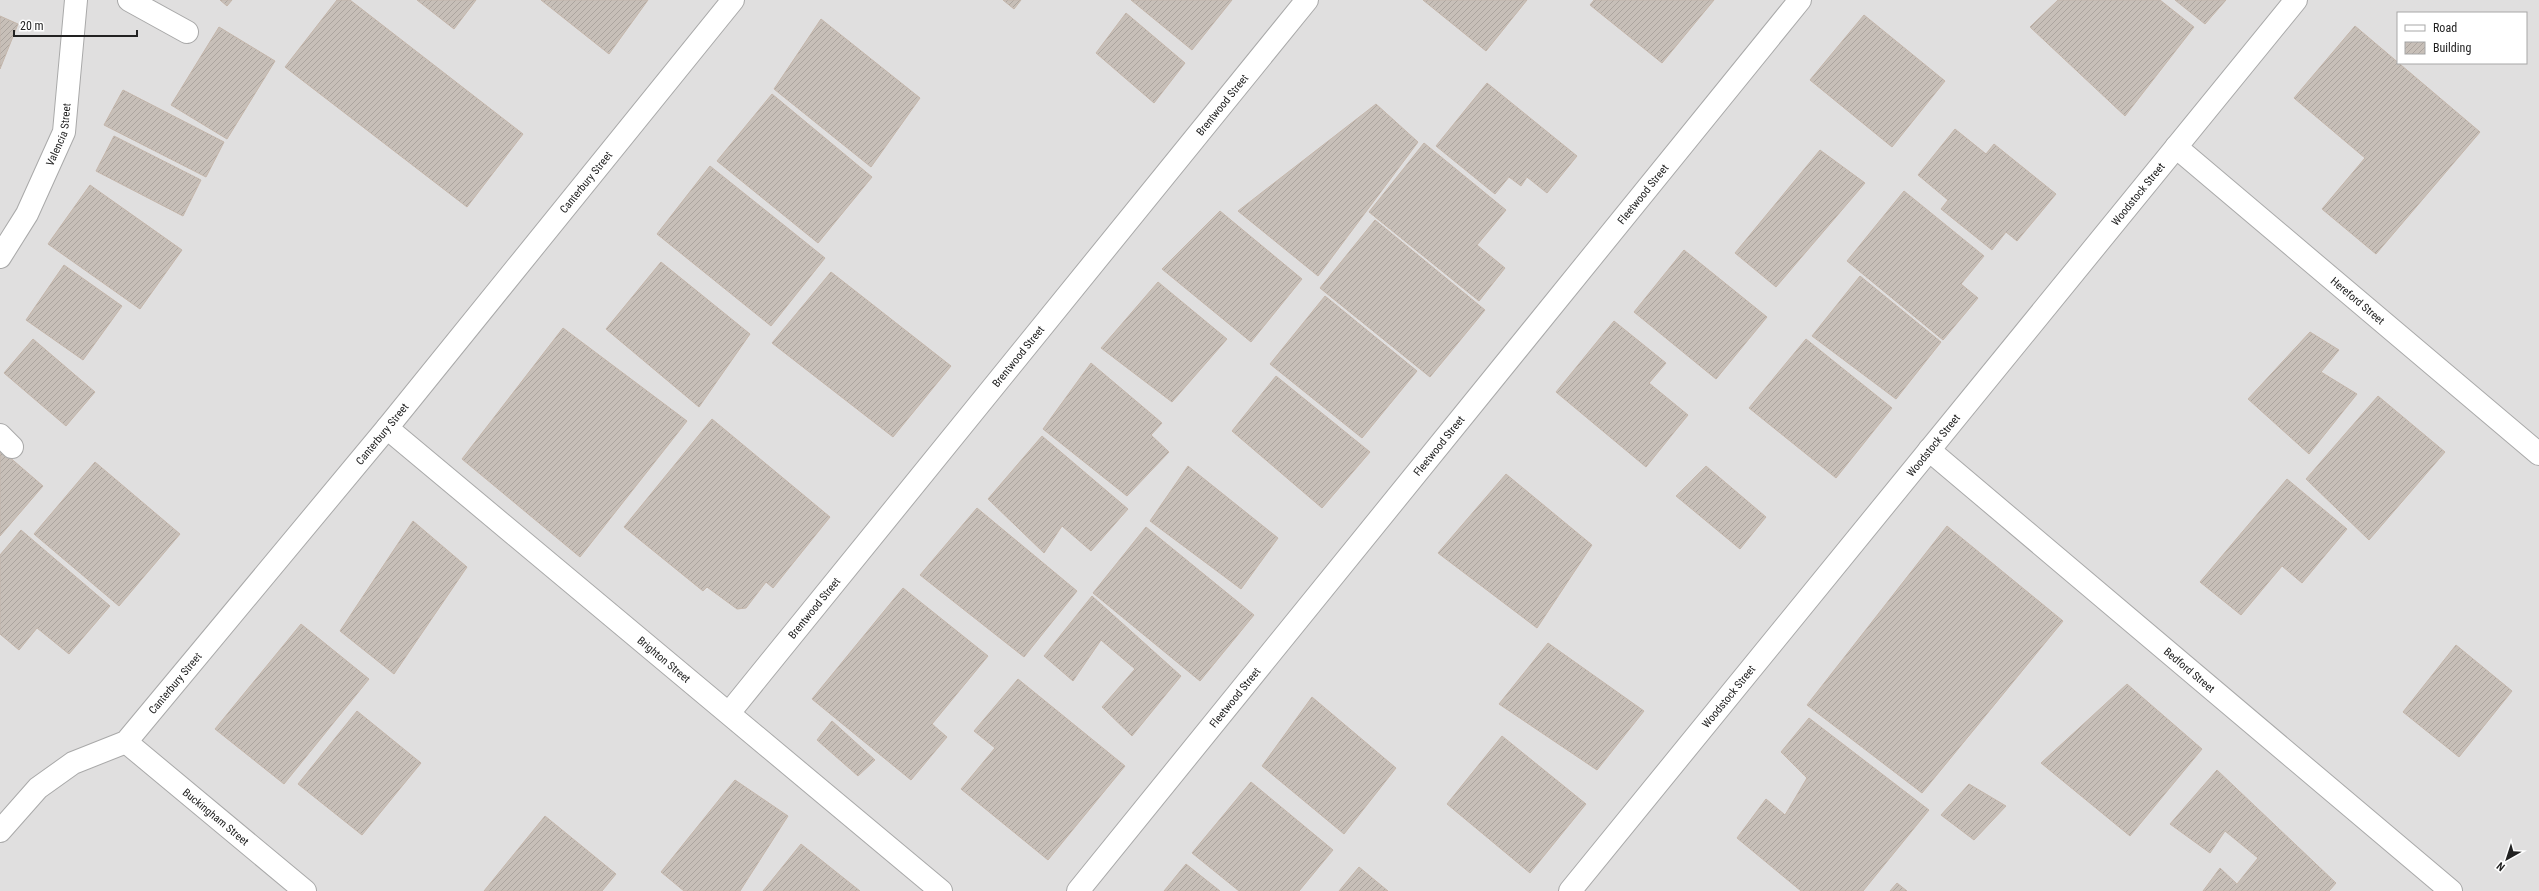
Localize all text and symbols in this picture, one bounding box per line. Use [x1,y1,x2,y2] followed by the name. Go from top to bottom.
[14,12,137,38] scale bar
[2397,12,2527,64] legend
[20,19,44,33] text: 20 m
[2433,21,2457,35] text: Road
[2433,41,2471,55] text: Building
[1194,72,1251,138] street label: Brentwood Street
[44,103,74,168] street label: Valencia Street
[557,149,615,216] street label: Canterbury Street
[2109,160,2168,228] street label: Woodstock Street
[1615,162,1671,227] street label: Fleetwood Street
[2328,275,2387,327] street label: Hereford Street
[990,324,1047,390] street label: Brentwood Street
[353,401,411,468] street label: Canterbury Street
[1904,412,1963,479] street label: Woodstock Street
[1411,414,1467,479] street label: Fleetwood Street
[786,575,843,642] street label: Brentwood Street
[635,634,693,686] street label: Brighton Street
[2161,645,2217,696] street label: Bedford Street
[146,650,205,717] street label: Canterbury Street
[1700,663,1758,731] street label: Woodstock Street
[1207,665,1263,730] street label: Fleetwood Street
[180,786,251,848] street label: Buckingham Street
[2487,839,2527,879] north arrow
[2494,859,2508,874] text: N

